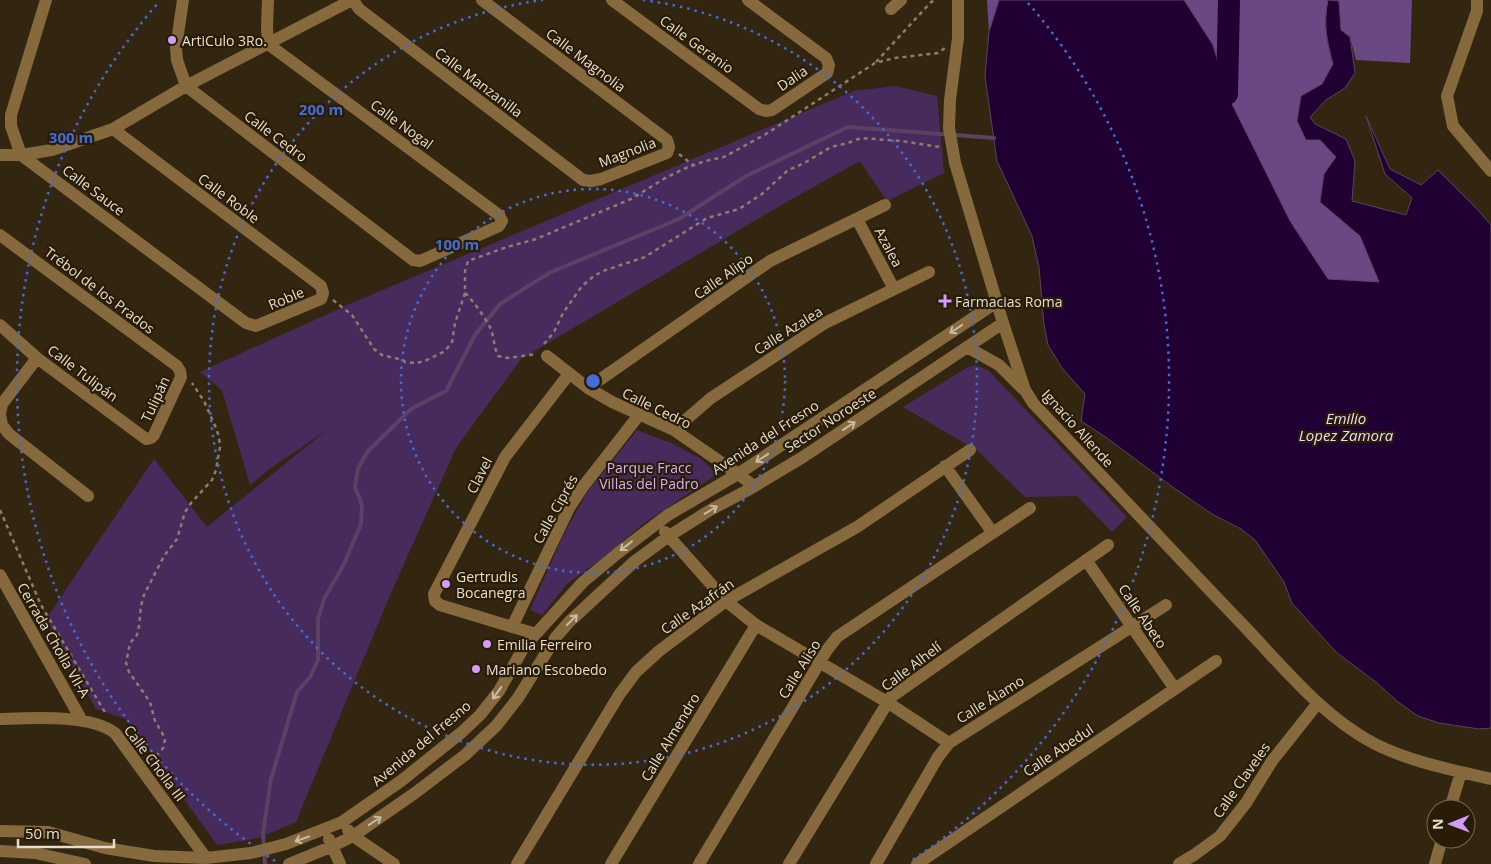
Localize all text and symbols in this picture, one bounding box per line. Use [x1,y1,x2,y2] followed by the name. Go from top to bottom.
[656,11,738,77] street label: Calle Geranio
[542,24,630,96] street label: Calle Magnolia
[182,31,267,50] place label: ArtiCulo 3Ro.
[166,34,178,46] marker: ArtiCulo 3Ro.
[431,43,527,121] street label: Calle Manzanilla
[773,61,811,95] street label: Dalia
[367,95,437,153] street label: Calle Nogal
[299,99,343,119] text: 200 m
[241,106,311,166] street label: Calle Cedro
[49,127,93,147] text: 300 m
[596,132,658,172] street label: Magnolia
[59,160,129,220] street label: Calle Sauce
[194,169,264,227] street label: Calle Roble
[871,224,907,270] street label: Azalea
[435,234,479,254] text: 100 m
[41,242,159,338] street label: Trébol de los Prados
[690,249,756,303] street label: Calle Alipo
[265,282,307,314] street label: Roble
[955,292,1063,311] place label: Farmacias Roma
[939,295,951,307] marker: Farmacias Roma
[750,301,826,359] street label: Calle Azalea
[949,324,963,334] one-way arrow
[44,340,122,406] street label: Calle Tulipán
[584,372,602,390] centre of rings
[136,373,174,425] street label: Tulipán
[619,383,695,433] street label: Calle Cedro
[781,383,880,457] street label: Sector Noroeste
[1038,385,1118,471] street label: Ignacio Allende
[708,395,822,479] street label: Avenida del Fresno
[1299,408,1394,445] water label: Emilio Lopez Zamora
[842,421,856,431] one-way arrow
[755,453,769,463] one-way arrow
[462,454,496,496] street label: Clavel
[599,458,699,493] park label: Parque Fracc Villas del Padro
[528,471,582,547] street label: Calle Ciprés
[703,505,717,515] one-way arrow
[620,541,633,552] one-way arrow
[456,567,526,602] place label: Gertrudis Bocanegra
[657,574,737,638] street label: Calle Azafrán
[440,578,452,590] marker: Gertrudis Bocanegra
[13,579,95,701] street label: Cerrada Cholla VII-A
[1114,580,1172,652] street label: Calle Abeto
[566,613,578,626] one-way arrow
[497,635,592,654] place label: Emilia Ferreiro
[773,636,825,702] street label: Calle Aliso
[877,637,945,695] street label: Calle Alhelí
[481,638,493,650] marker: Emilia Ferreiro
[486,660,607,679] place label: Mariano Escobedo
[470,663,482,675] marker: Mariano Escobedo
[952,671,1028,727] street label: Calle Álamo
[492,686,502,700] one-way arrow
[636,689,704,785] street label: Calle Almendro
[367,696,475,790] street label: Avenida del Fresno
[1019,719,1097,781] street label: Calle Abedul
[120,721,190,805] street label: Calle Cholla III
[1208,738,1274,822] street label: Calle Claveles
[1426,799,1476,849] north arrow
[18,816,114,848] scale bar
[368,816,382,826] one-way arrow
[1428,818,1447,830] text: N
[25,823,60,843] text: 50 m
[294,835,310,844] one-way arrow

